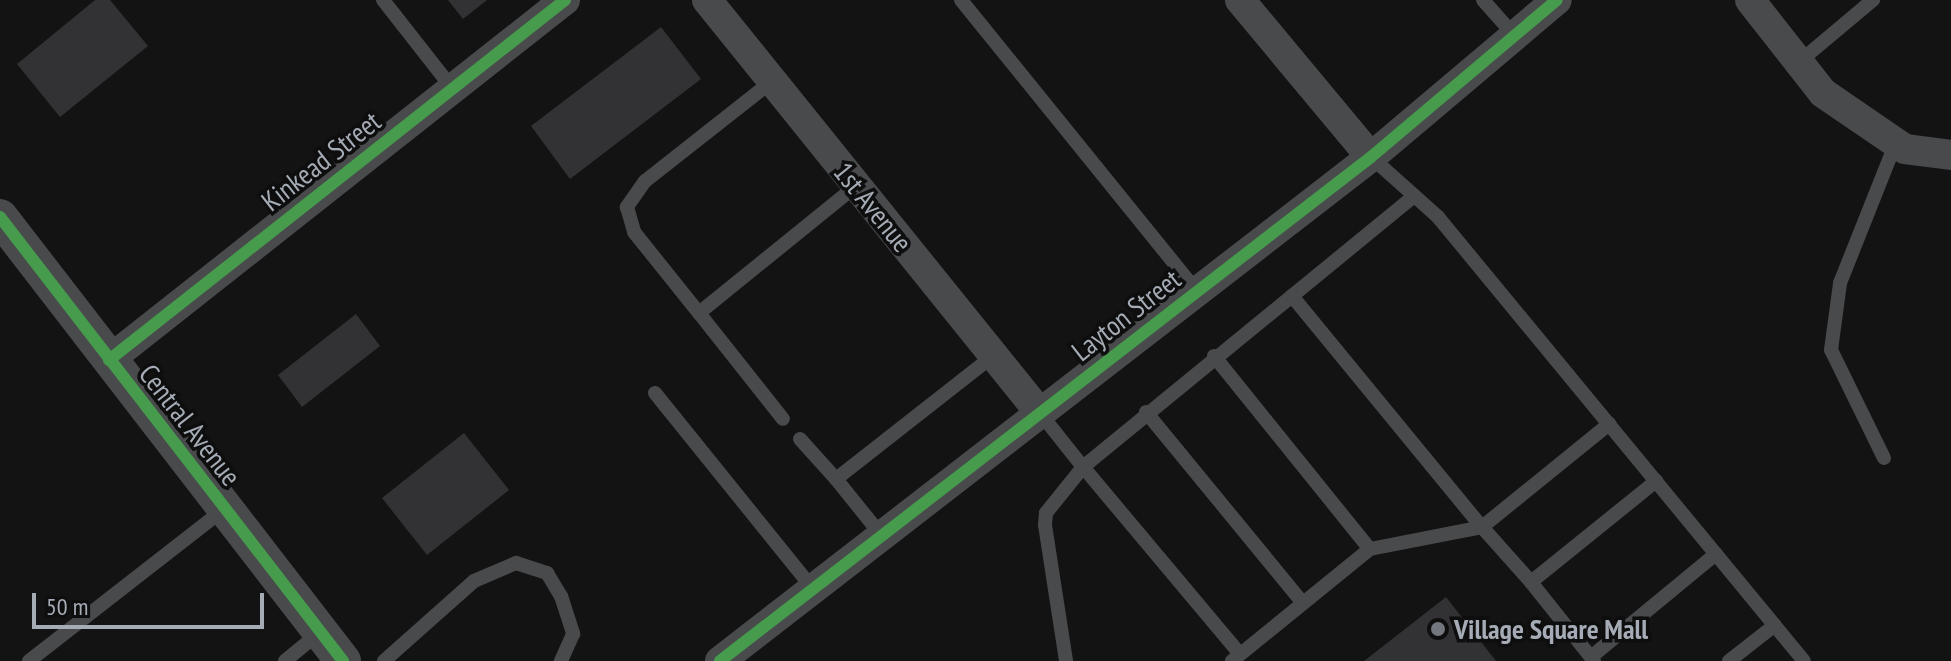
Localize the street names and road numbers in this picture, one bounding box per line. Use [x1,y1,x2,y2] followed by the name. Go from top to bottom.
[255,104,387,218] street label: Kinkead Street
[826,155,920,259] street label: 1st Avenue
[1065,262,1187,368] street label: Layton Street
[132,357,248,493] street label: Central Avenue

